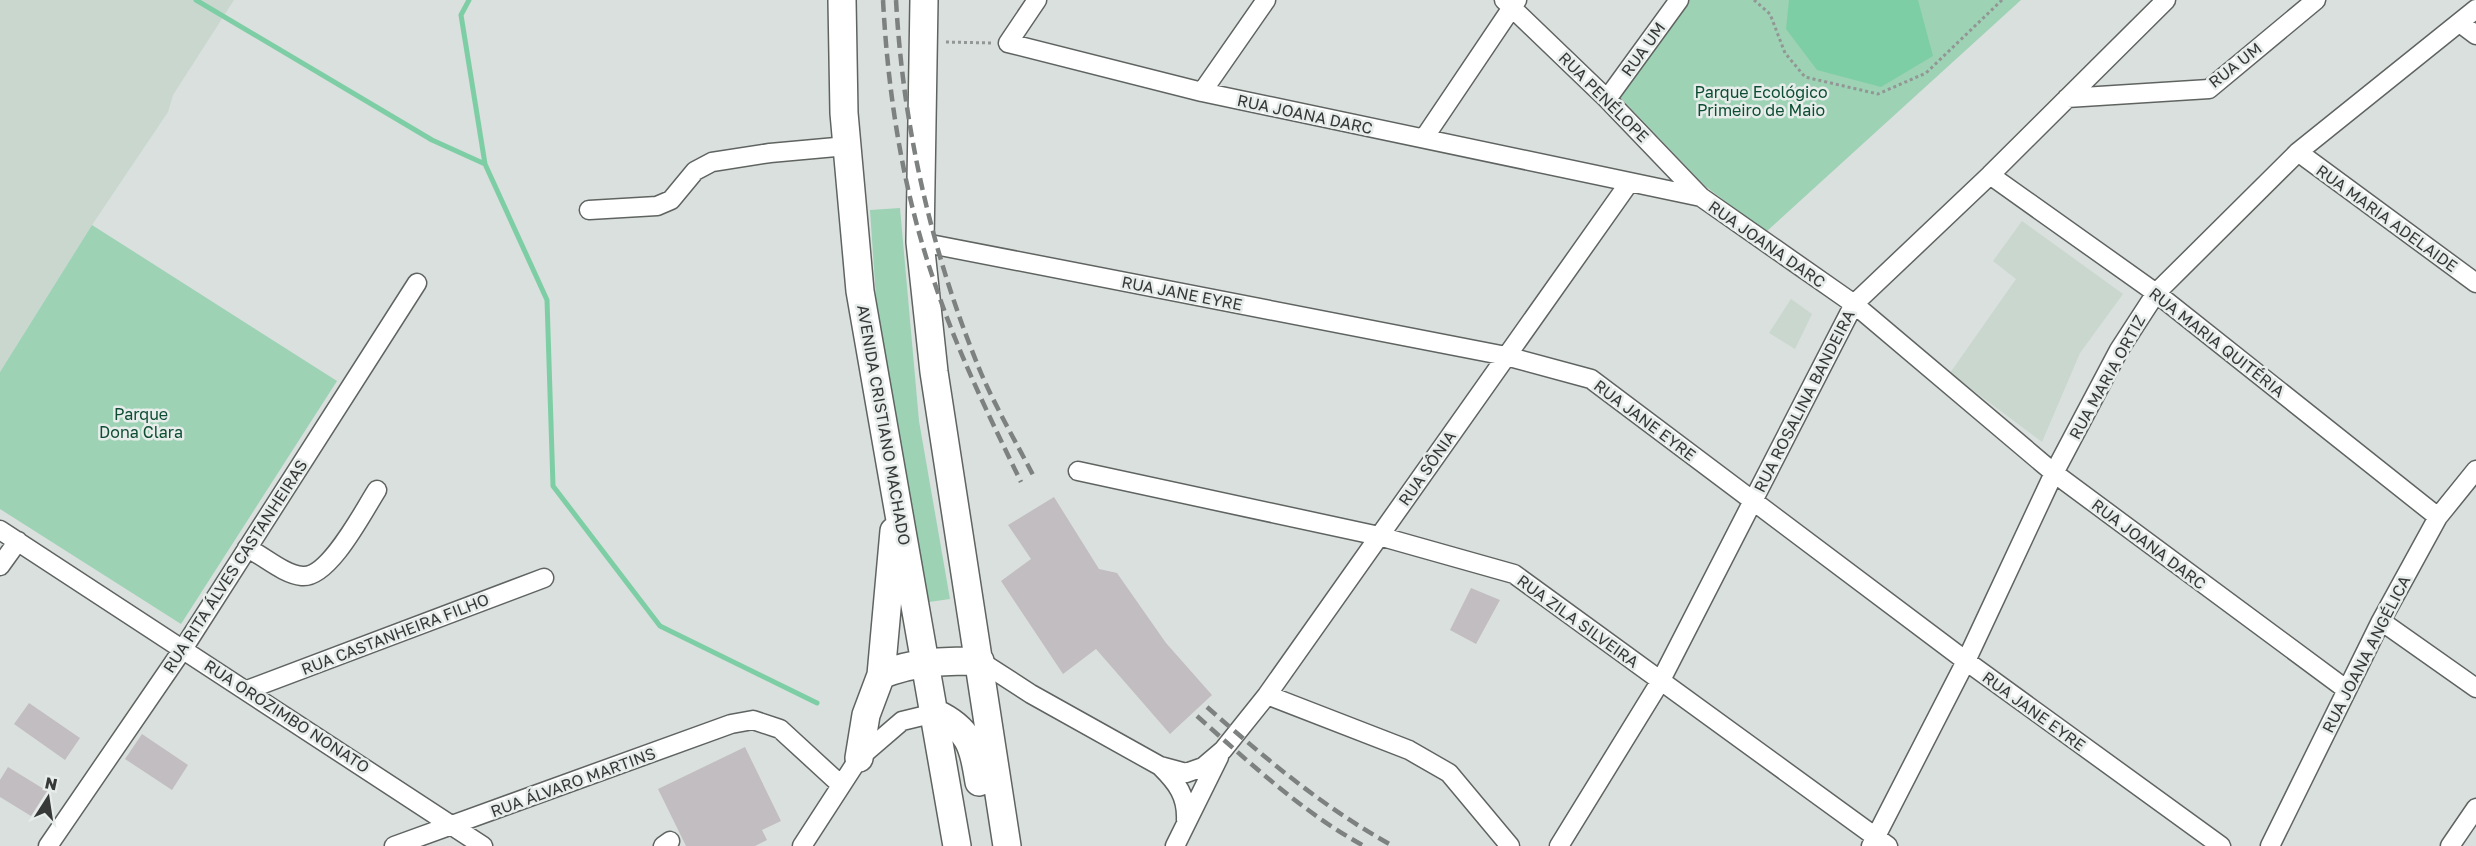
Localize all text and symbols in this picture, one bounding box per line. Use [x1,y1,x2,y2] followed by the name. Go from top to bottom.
[1617,18,1669,80] street label: RUA UM
[2204,38,2266,92] street label: RUA UM
[1555,48,1653,146] street label: RUA PENÉLOPE
[1694,82,1828,120] park label: Parque Ecológico Primeiro de Maio
[1235,90,1375,138] street label: RUA JOANA DARC
[2312,160,2462,276] street label: RUA MARIA ADELAIDE
[1705,196,1829,292] street label: RUA JOANA DARC
[1120,271,1244,315] street label: RUA JANE EYRE
[2145,283,2289,401] street label: RUA MARIA QUITÉRIA
[853,303,915,547] street label: AVENIDA CRISTIANO MACHADO
[1749,306,1859,496] street label: RUA ROSALINA BANDEIRA
[2065,311,2149,443] street label: RUA MARIA ORTIZ
[1590,375,1700,465] street label: RUA JANE EYRE
[99,404,183,442] park label: Parque Dona Clara
[1394,427,1460,509] street label: RUA SÔNIA
[158,456,312,676] street label: RUA RITA ÁLVES CASTANHEIRAS
[2088,494,2210,594] street label: RUA JOANA DARC
[1513,570,1643,672] street label: RUA ZILA SILVEIRA
[2318,572,2415,736] street label: RUA JOANA ANGÉLICA
[298,589,492,679] street label: RUA CASTANHEIRA FILHO
[201,655,373,777] street label: RUA OROZIMBO NONATO
[1979,667,2089,755] street label: RUA JANE EYRE
[488,743,658,821] street label: RUA ÁLVARO MARTINS
[18,768,78,828] north arrow
[43,772,59,794] text: N

